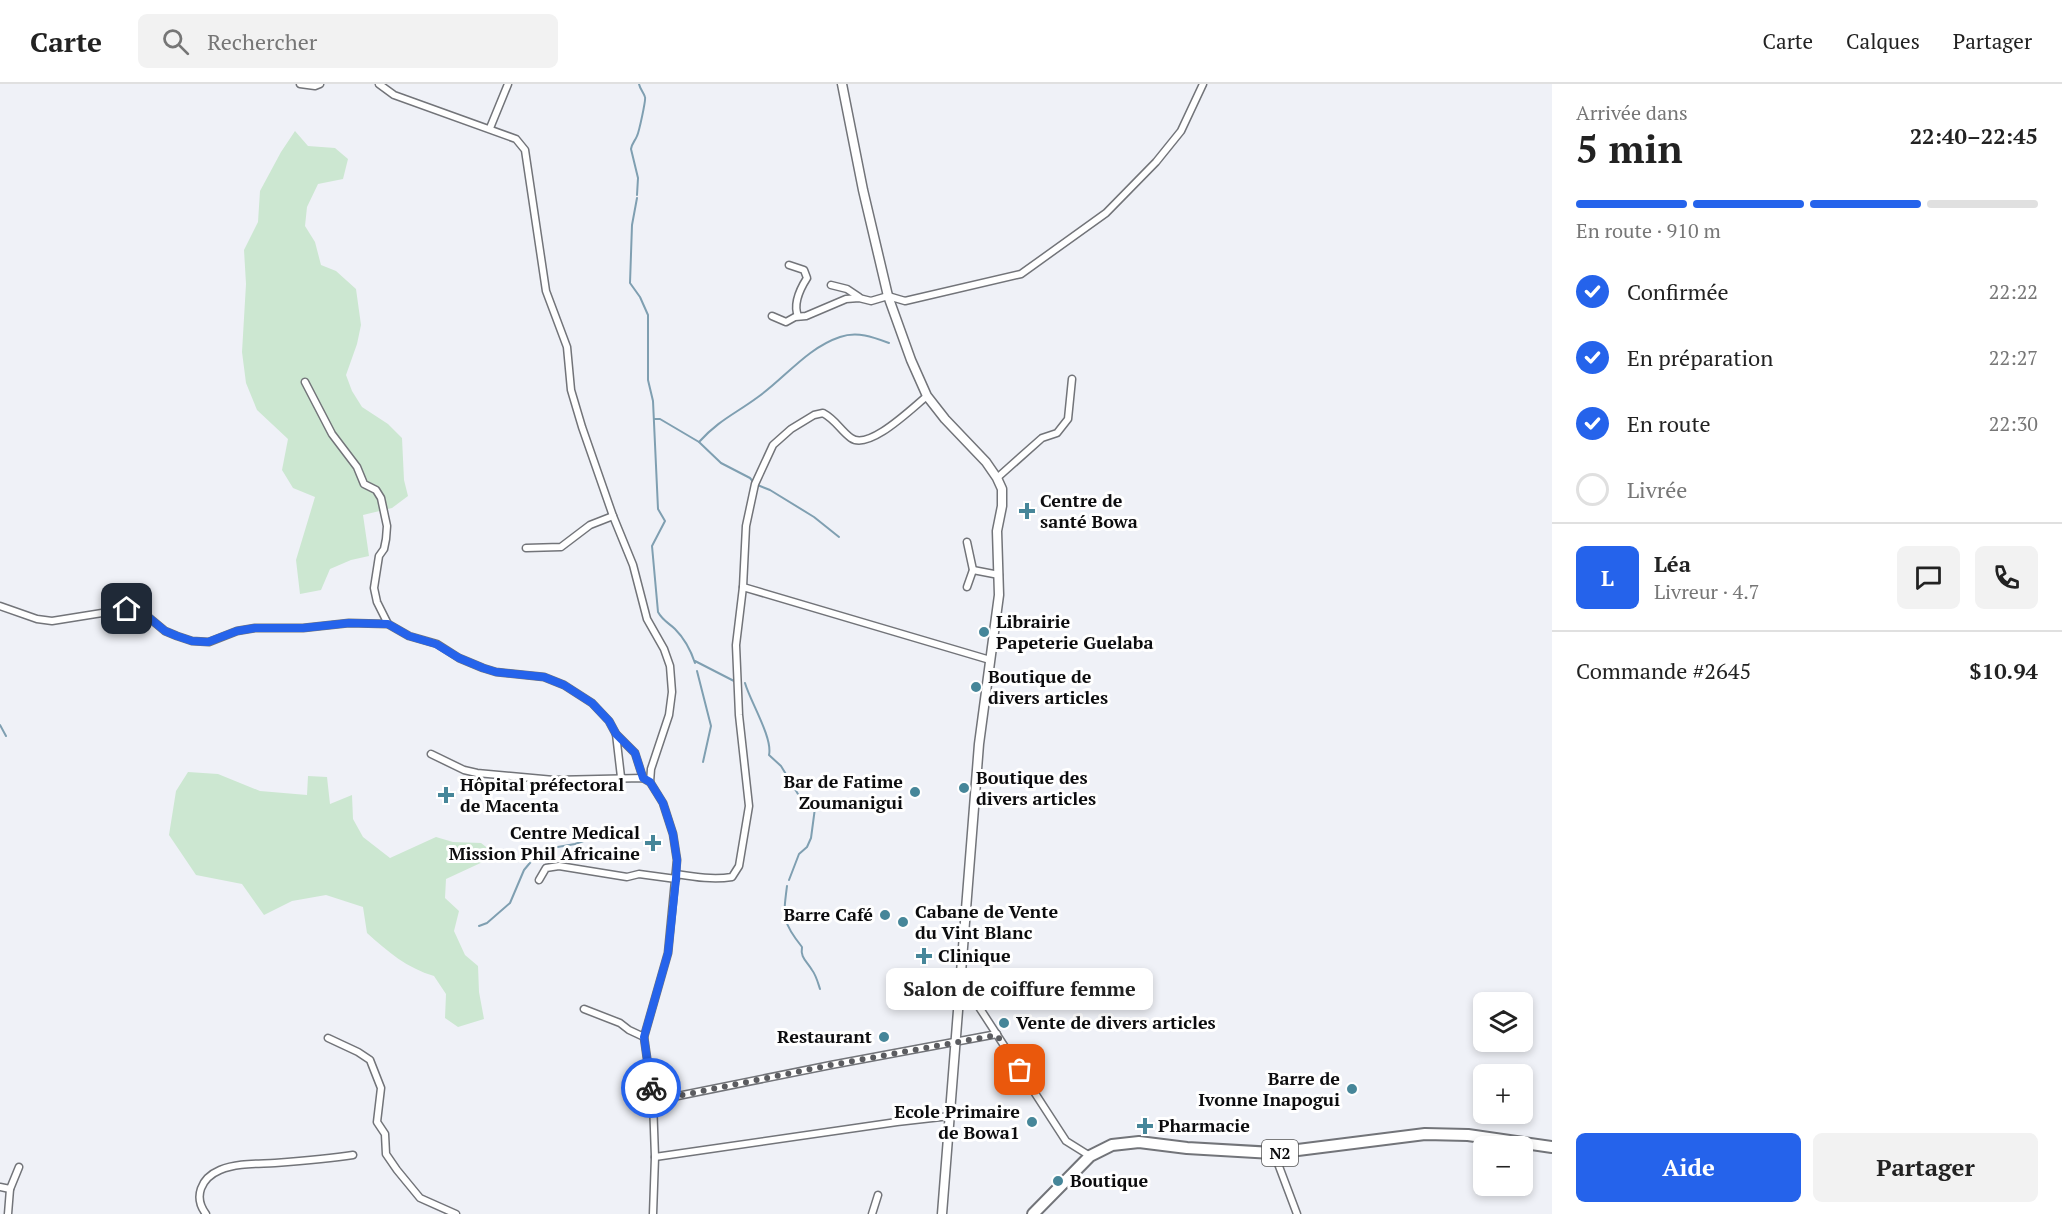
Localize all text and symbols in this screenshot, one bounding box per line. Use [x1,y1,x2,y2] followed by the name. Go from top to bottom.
[138,14,558,68] search box
[30,23,102,60] text: Carte
[159,25,192,58] icon: search
[207,27,317,56] text: Rechercher
[1763,27,1813,55] text: Carte
[1846,27,1920,55] text: Calques
[1953,27,2032,55] text: Partager
[1576,99,1688,126] text: Arrivée dans
[1910,121,2038,150] text: 22:40–22:45
[1576,122,1683,174] text: 5 min
[1576,217,1721,244] text: En route · 910 m
[1576,275,1609,308] icon: check
[1627,277,1729,306] text: Confirmée
[1989,278,2038,305] text: 22:22
[1576,341,1609,374] icon: check
[1627,343,1773,372] text: En préparation
[1989,344,2038,371] text: 22:27
[1576,407,1609,440] icon: check
[1627,409,1711,438] text: En route
[1989,410,2038,437] text: 22:30
[1627,475,1687,504] text: Livrée
[1040,488,1138,533] place label: Centre de santé Bowa
[1018,502,1036,520] marker: Centre de santé Bowa
[1897,546,1960,609] button: chat
[1975,546,2038,609] button: phone
[1654,549,1691,578] text: Léa
[1601,563,1614,592] text: L
[1654,578,1759,605] text: Livreur · 4.7
[101,583,152,634] pin
[110,592,143,625] icon: home
[996,609,1153,654] place label: Librairie Papeterie Guelaba
[977,625,991,639] marker: Librairie Papeterie Guelaba
[1576,656,1751,685] text: Commande #2645
[1969,656,2038,685] text: $10.94
[988,664,1108,709] place label: Boutique de divers articles
[969,680,983,694] marker: Boutique de divers articles
[976,765,1096,810] place label: Boutique des divers articles
[784,769,903,814] place label: Bar de Fatime Zoumanigui
[460,772,624,817] place label: Hôpital préfectoral de Macenta
[957,781,971,795] marker: Boutique des divers articles
[908,785,922,799] marker: Bar de Fatime Zoumanigui
[437,786,455,804] marker: Hôpital préfectoral de Macenta
[449,820,640,865] place label: Centre Medical Mission Phil Africaine
[644,834,662,852] marker: Centre Medical Mission Phil Africaine
[915,899,1058,944] place label: Cabane de Vente du Vint Blanc
[783,902,873,926] place label: Barre Café
[878,908,892,922] marker: Barre Café
[896,915,910,929] marker: Cabane de Vente du Vint Blanc
[938,943,1011,967] place label: Clinique
[915,947,933,965] marker: Clinique
[886,968,1154,1010] callout: Salon de coiffure femme
[903,975,1136,1002] text: Salon de coiffure femme
[1473,992,1533,1196] map controls
[1473,992,1533,1052] button: layers
[1016,1010,1216,1034] place label: Vente de divers articles
[997,1016,1011,1030] marker: Vente de divers articles
[777,1024,872,1048] place label: Restaurant
[877,1030,891,1044] marker: Restaurant
[994,1044,1045,1095] pin
[1003,1053,1036,1086] icon: bag
[621,1058,681,1118] courier
[1473,1064,1533,1124] button: +
[1198,1066,1340,1111] place label: Barre de Ivonne Inapogui
[635,1072,668,1105] icon: bike
[1345,1082,1359,1096] marker: Barre de Ivonne Inapogui
[894,1099,1020,1144] place label: Ecole Primaire de Bowa1
[1158,1113,1250,1137] place label: Pharmacie
[1025,1115,1039,1129] marker: Ecole Primaire de Bowa1
[1136,1117,1154,1135] marker: Pharmacie
[1576,1133,1801,1202] button: Aide
[1813,1133,2038,1202] button: Partager
[1473,1136,1533,1196] button: −
[1262,1140,1298,1166] road number: N2
[1070,1168,1149,1192] place label: Boutique
[1051,1174,1065,1188] marker: Boutique

